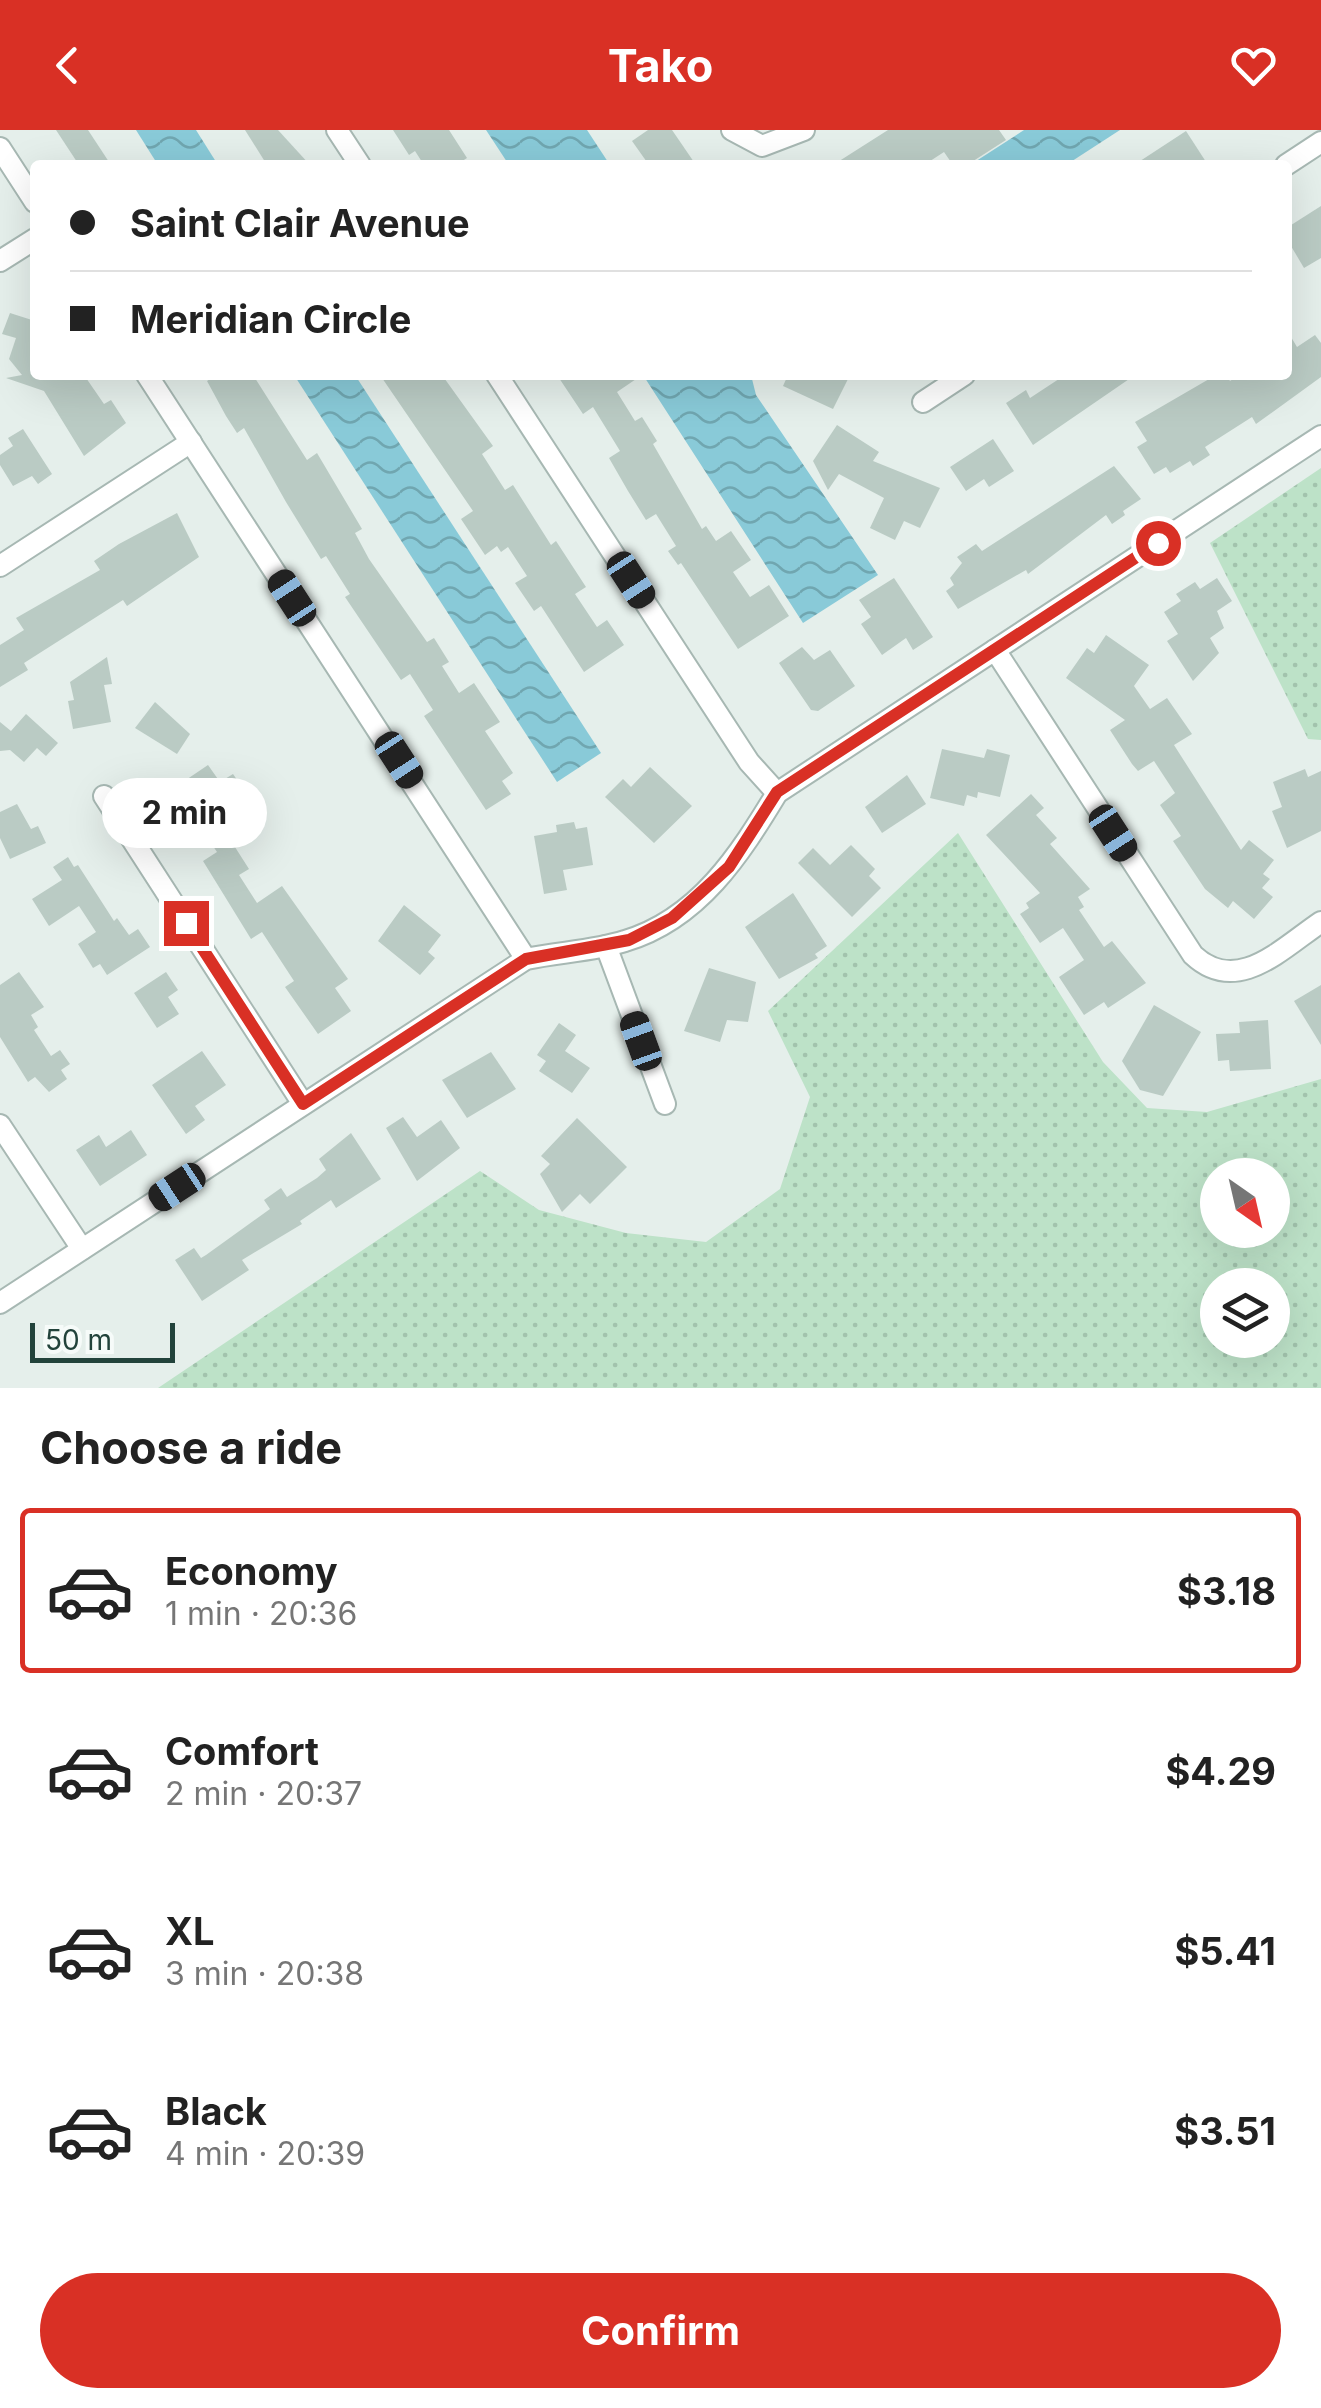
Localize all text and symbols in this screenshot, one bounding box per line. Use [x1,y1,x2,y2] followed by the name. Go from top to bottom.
[40,38,95,93] icon: back
[608,38,713,93] text: Tako
[1226,38,1281,93] icon: heart
[130,200,470,246] text: Saint Clair Avenue
[130,296,411,342] text: Meridian Circle
[1136,521,1181,566] route start
[602,547,660,613] car
[263,565,321,631] car
[370,727,428,793] car
[104,778,268,848] callout: 2 min
[142,793,227,832] text: 2 min
[1084,800,1142,866] car
[164,901,209,946] route end
[617,1008,665,1074] car
[144,1158,210,1216] car
[1200,1158,1290,1248] north arrow
[1200,1158,1290,1358] map controls
[1200,1268,1290,1358] button: layers
[30,1318,175,1362] scale bar
[45,1323,112,1357] text: 50 m
[40,1420,342,1475] text: Choose a ride
[45,1546,135,1636] icon: car
[165,1548,338,1594] text: Economy
[1177,1568,1276,1614] text: $3.18
[165,1594,357,1633] text: 1 min · 20:36
[45,1726,135,1816] icon: car
[165,1728,319,1774] text: Comfort
[1165,1748,1276,1794] text: $4.29
[165,1774,362,1813] text: 2 min · 20:37
[45,1906,135,1996] icon: car
[165,1908,215,1954] text: XL
[1174,1928,1276,1974] text: $5.41
[165,1954,364,1993] text: 3 min · 20:38
[45,2086,135,2176] icon: car
[165,2088,267,2134] text: Black
[1174,2108,1276,2154] text: $3.51
[165,2134,365,2173] text: 4 min · 20:39
[40,2273,1281,2388] button: Confirm

